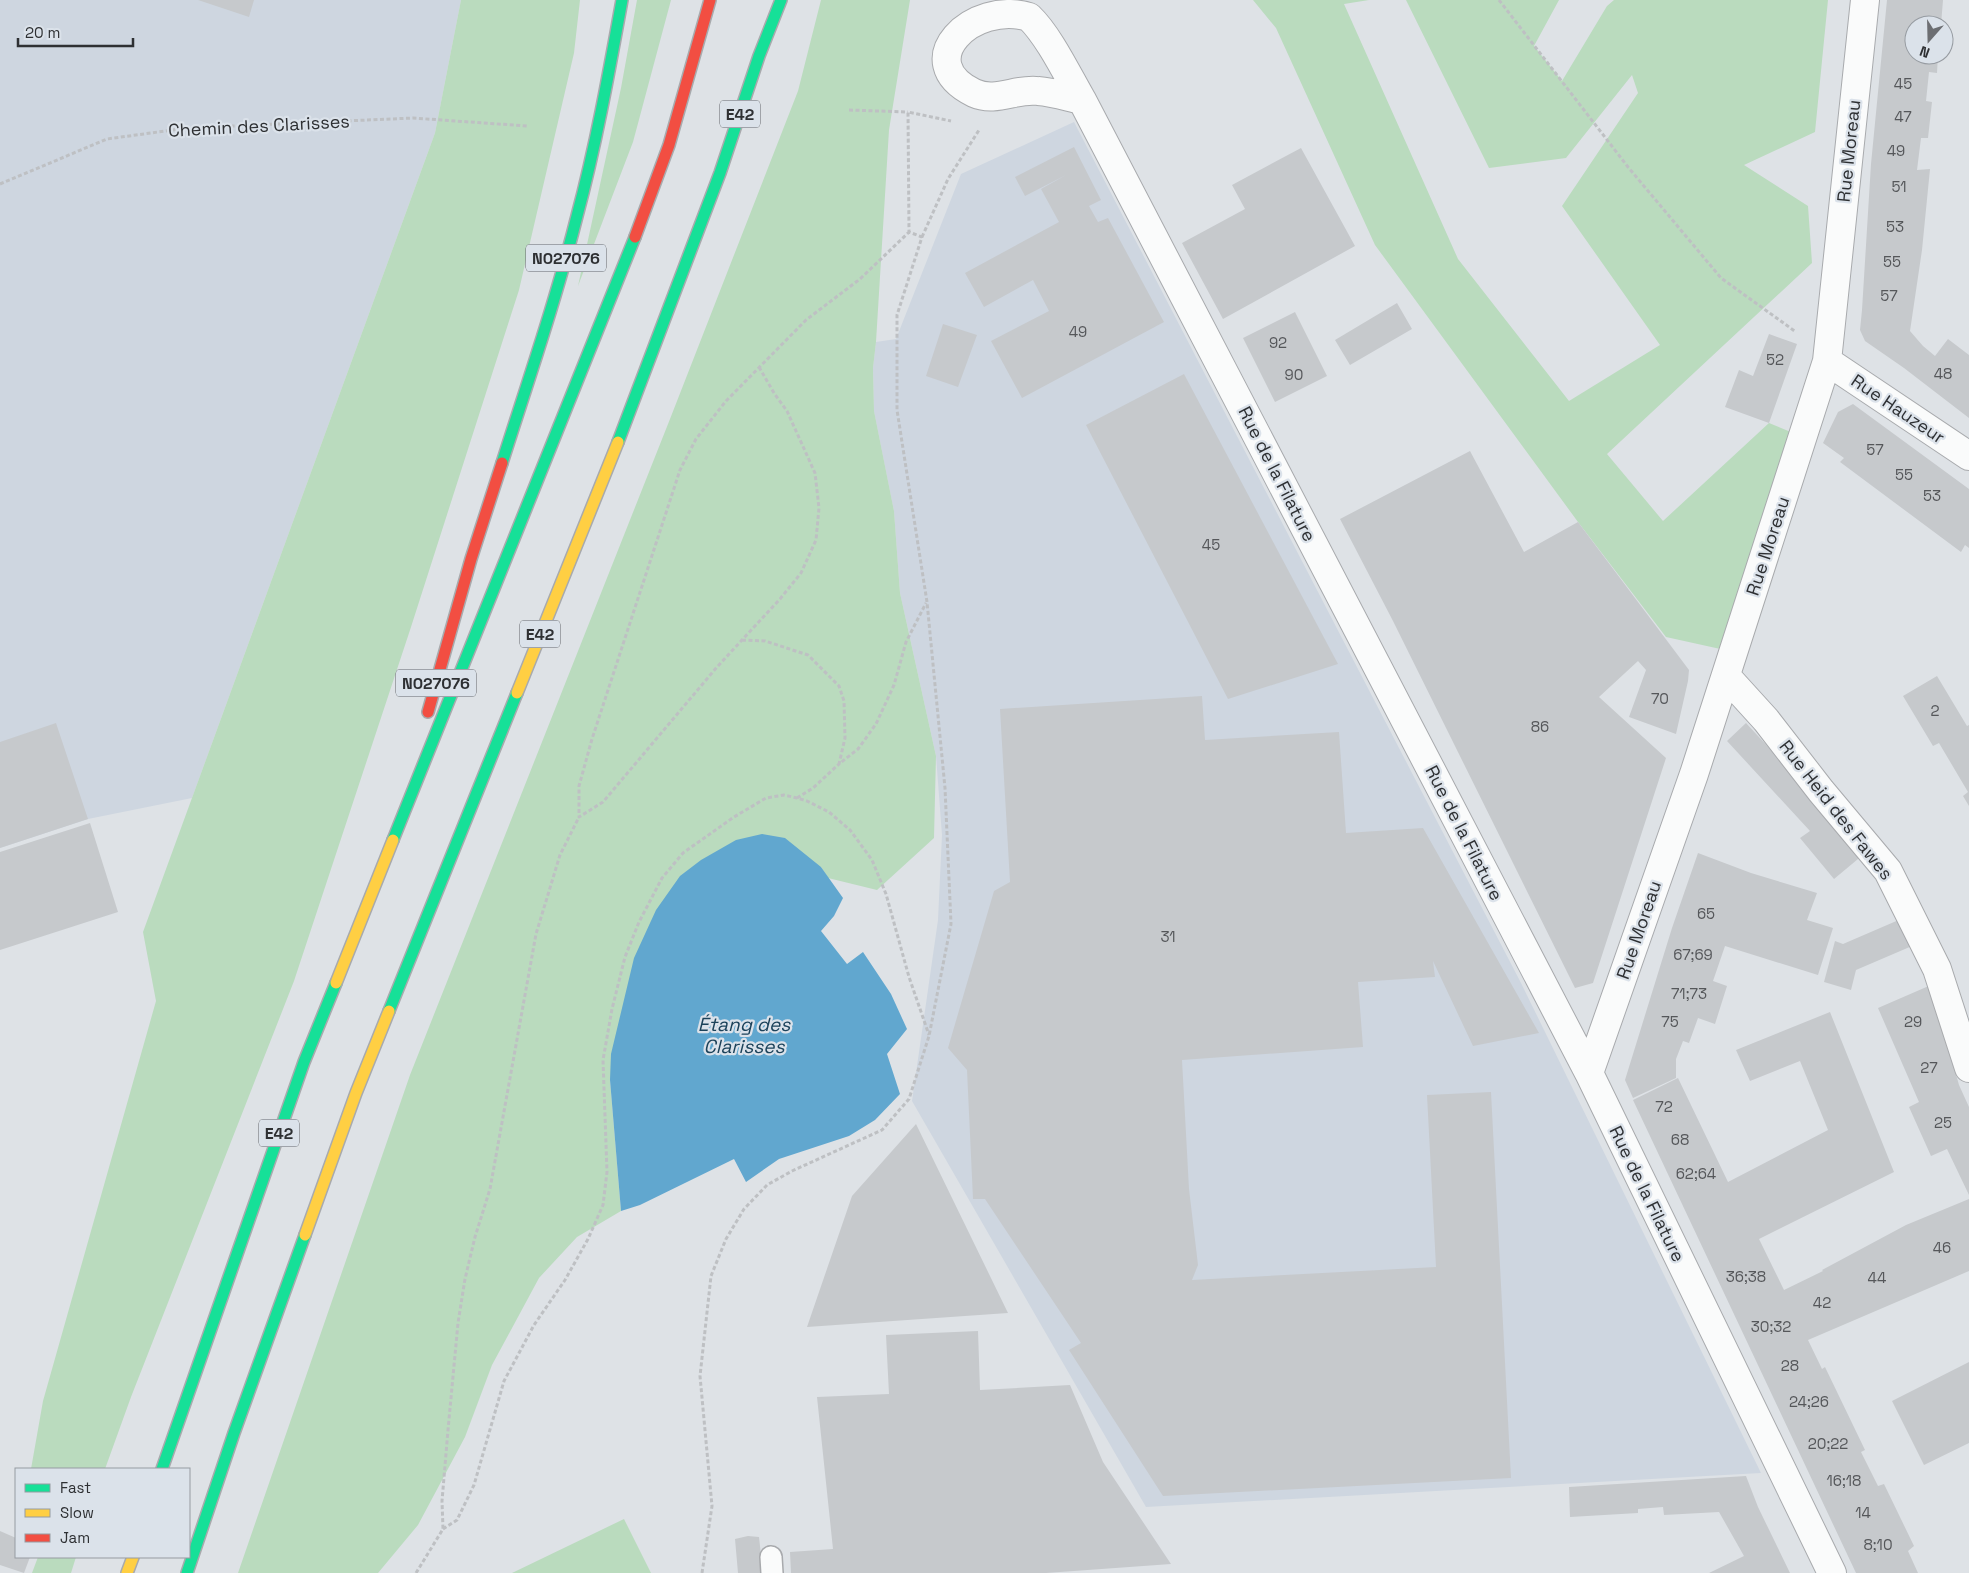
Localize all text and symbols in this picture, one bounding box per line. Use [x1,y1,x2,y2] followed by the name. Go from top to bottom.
[18,15,132,47] scale bar
[1904,15,1954,65] north arrow
[25,23,60,42] text: 20 m
[1917,42,1932,62] text: N
[1894,74,1912,93] house number: 45
[1832,99,1865,203] street label: Rue Moreau
[720,100,760,128] road number: E42
[1894,107,1912,126] house number: 47
[168,109,350,142] street label: Chemin des Clarisses
[1887,141,1905,160] house number: 49
[1891,177,1907,196] house number: 51
[1886,217,1904,236] house number: 53
[526,244,606,272] road number: N027076
[1883,252,1901,271] house number: 55
[1880,286,1898,305] house number: 57
[1069,322,1087,341] house number: 49
[1269,333,1287,352] house number: 92
[1766,350,1784,369] house number: 52
[1934,364,1952,383] house number: 48
[1285,365,1303,384] house number: 90
[1847,369,1950,448] street label: Rue Hauzeur
[1233,402,1321,545] street label: Rue de la Filature
[1866,440,1884,459] house number: 57
[1895,465,1913,484] house number: 55
[1923,486,1941,505] house number: 53
[1741,493,1794,598] street label: Rue Moreau
[1202,535,1220,554] house number: 45
[520,620,560,648] road number: E42
[396,670,476,696] road number: N027076
[1651,689,1669,708] house number: 70
[1930,701,1940,720] house number: 2
[1531,717,1549,736] house number: 86
[1775,735,1898,884] street label: Rue Heid des Fawes
[1420,761,1508,904] street label: Rue de la Filature
[1611,878,1666,982] street label: Rue Moreau
[1697,904,1715,923] house number: 65
[1160,927,1176,946] house number: 31
[1673,945,1713,964] house number: 67;69
[1671,984,1707,1003] house number: 71;73
[698,1012,791,1059] water label: Étang des Clarisses
[1661,1012,1679,1031] house number: 75
[1904,1012,1922,1031] house number: 29
[1920,1058,1938,1077] house number: 27
[1655,1097,1673,1116] house number: 72
[1934,1113,1952,1132] house number: 25
[259,1120,299,1146] road number: E42
[1605,1122,1690,1266] street label: Rue de la Filature
[1671,1130,1689,1149] house number: 68
[1676,1164,1716,1183] house number: 62;64
[1933,1238,1951,1257] house number: 46
[1726,1267,1766,1286] house number: 36;38
[1868,1268,1886,1287] house number: 44
[1813,1293,1831,1312] house number: 42
[1751,1317,1791,1336] house number: 30;32
[1781,1356,1799,1375] house number: 28
[1789,1392,1829,1411] house number: 24;26
[1808,1434,1848,1453] house number: 20;22
[15,1468,190,1558] legend
[1827,1471,1861,1490] house number: 16;18
[60,1478,91,1497] text: Fast
[60,1503,94,1522] text: Slow
[1855,1503,1871,1522] house number: 14
[60,1528,90,1547] text: Jam
[1863,1535,1893,1554] house number: 8;10

